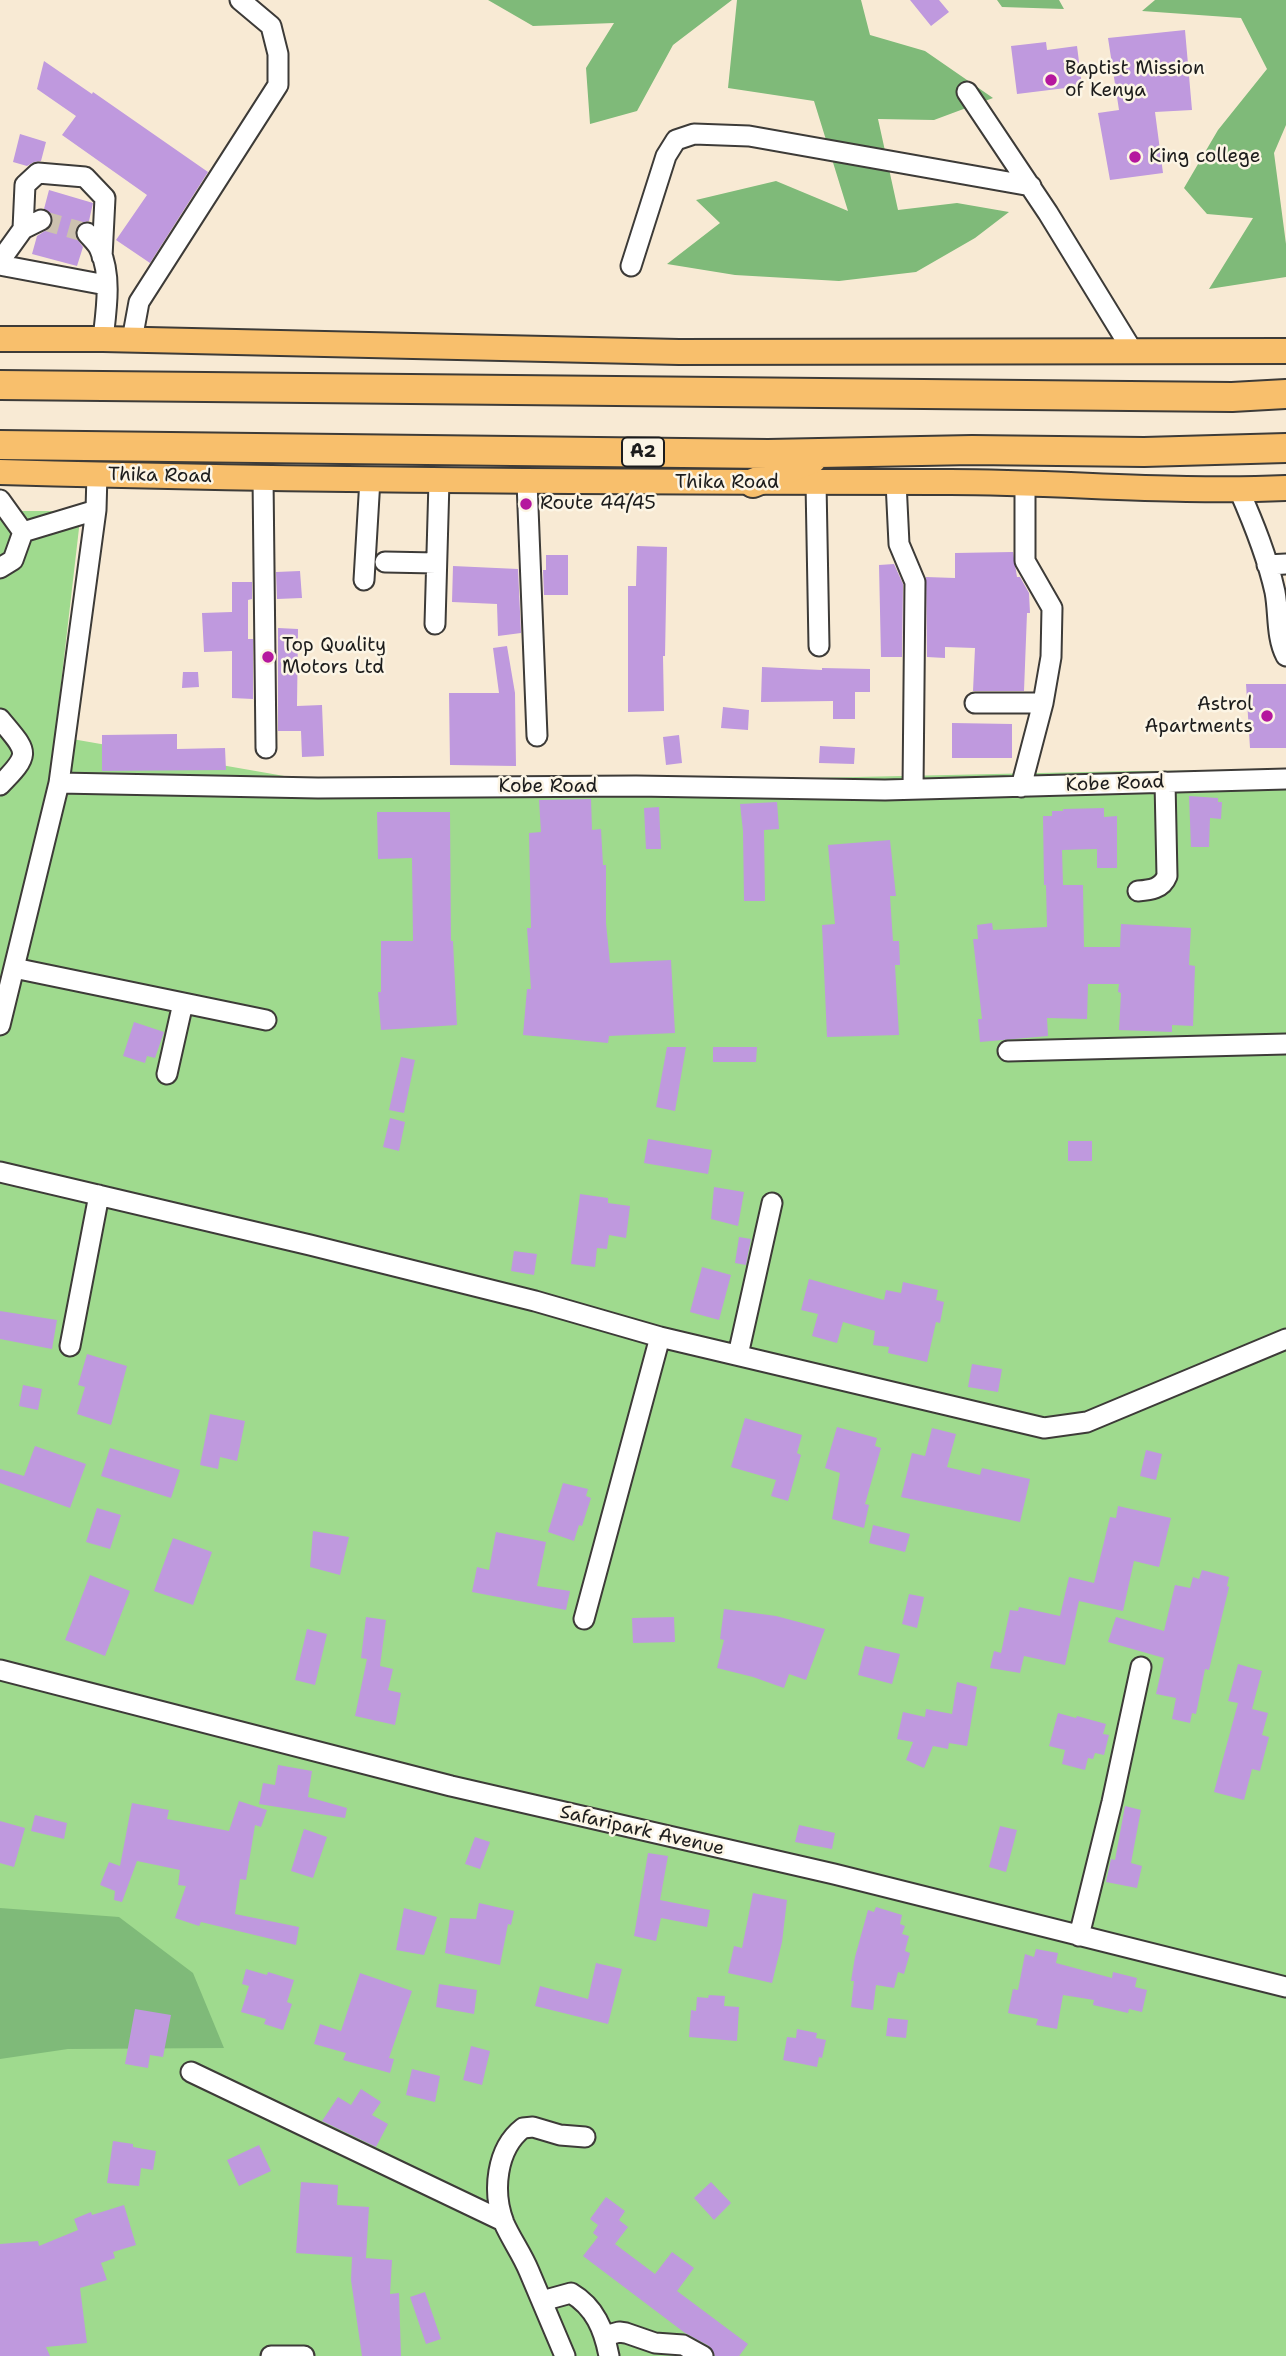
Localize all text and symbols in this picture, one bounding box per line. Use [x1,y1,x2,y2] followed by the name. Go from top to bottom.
[1065,58,1205,102] place label: Baptist Mission of Kenya
[1043,72,1059,88] marker: Baptist Mission of Kenya
[1149,146,1260,168] place label: King college
[1127,149,1143,165] marker: King college
[622,438,664,466] road number: A2
[108,464,212,488] street label: Thika Road
[675,472,779,494] street label: Thika Road
[540,493,656,515] place label: Route 44/45
[518,496,534,512] marker: Route 44/45
[282,635,386,679] place label: Top Quality Motors Ltd
[260,649,276,665] marker: Top Quality Motors Ltd
[1145,694,1253,738] place label: Astrol Apartments
[1259,708,1275,724] marker: Astrol Apartments
[1065,771,1165,797] street label: Kobe Road
[499,776,597,798] street label: Kobe Road
[558,1801,726,1861] street label: Safaripark Avenue

